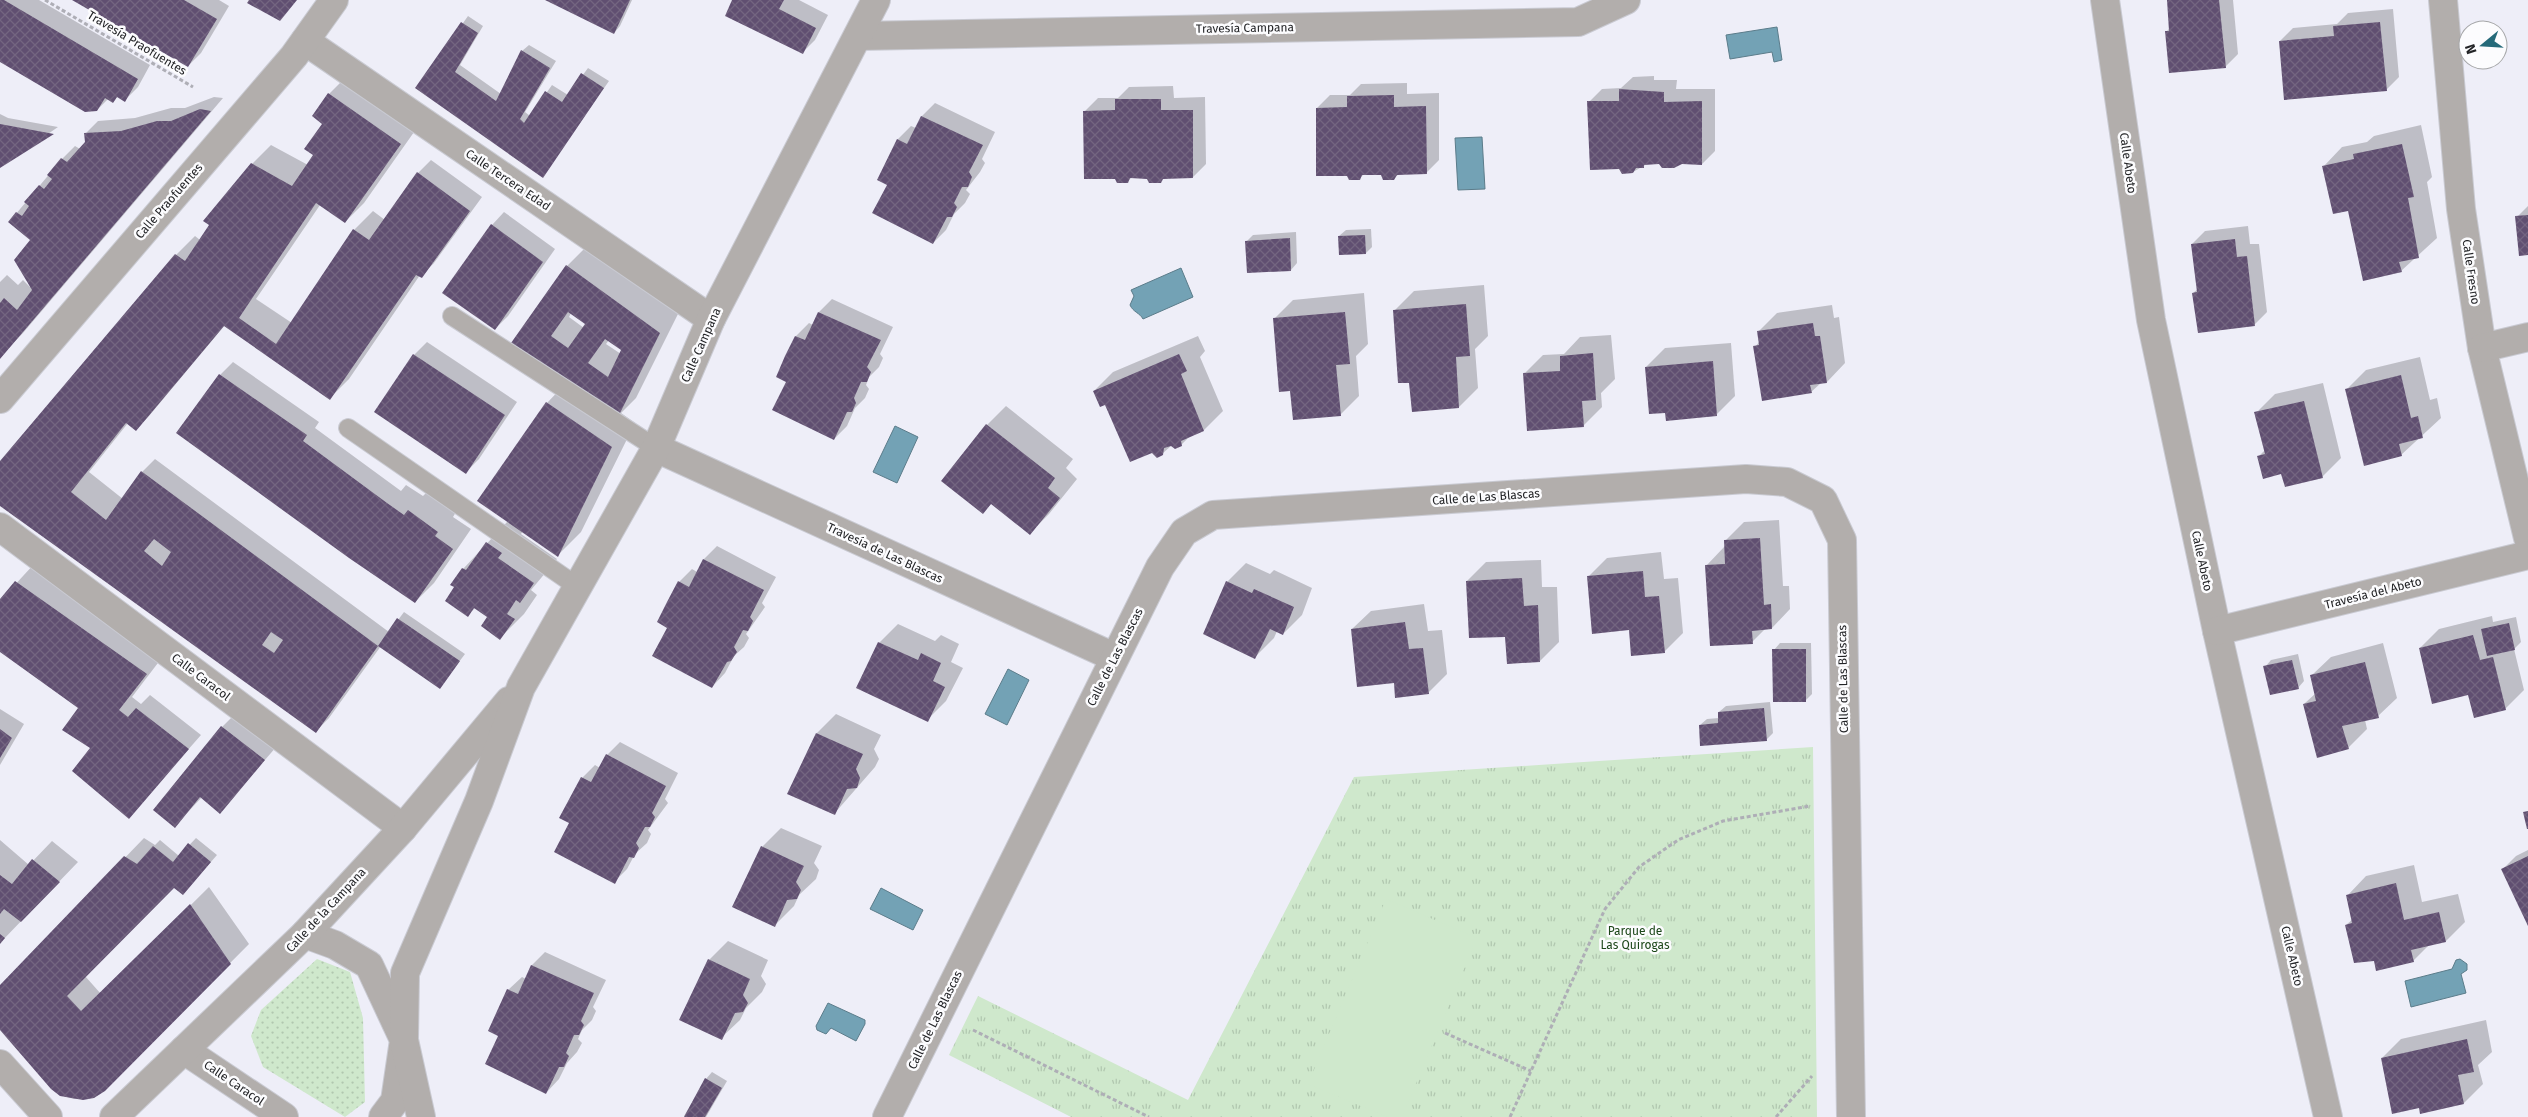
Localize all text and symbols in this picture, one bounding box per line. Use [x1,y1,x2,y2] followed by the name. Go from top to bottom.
[85,8,189,78] street label: Travesía Praofuentes
[1196,20,1294,36] street label: Travesía Campana
[2458,20,2508,70] north arrow
[2462,42,2481,56] text: N
[2117,132,2139,194] street label: Calle Abeto
[463,146,553,214] street label: Calle Tercera Edad
[133,160,206,241] street label: Calle Praofuentes
[2460,239,2482,305] street label: Calle Fresno
[678,306,724,384] street label: Calle Campana
[1432,486,1541,508] street label: Calle de Las Blascas
[825,520,945,586] street label: Travesía de Las Blascas
[2189,530,2215,592] street label: Calle Abeto
[2323,574,2423,612] street label: Travesía del Abeto
[1084,605,1146,708] street label: Calle de Las Blascas
[1835,624,1851,733] street label: Calle de Las Blascas
[169,650,233,704] street label: Calle Caracol
[283,865,369,955] street label: Calle de la Campana
[1600,924,1670,952] park label: Parque de Las Quirogas
[2278,925,2306,987] street label: Calle Abeto
[905,968,965,1072] street label: Calle de Las Blascas
[201,1058,267,1109] street label: Calle Caracol

